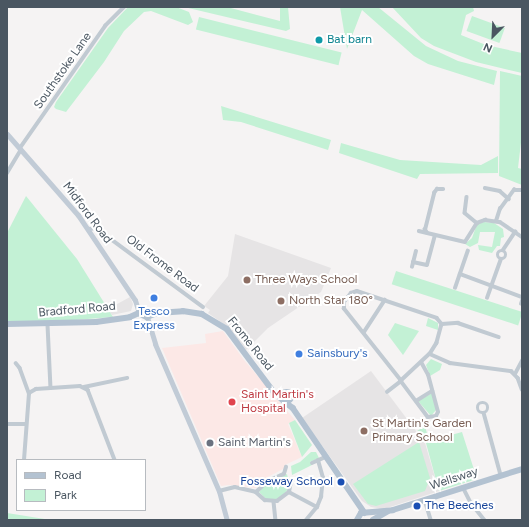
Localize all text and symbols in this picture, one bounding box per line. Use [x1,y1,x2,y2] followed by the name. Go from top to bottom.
[473,16,513,56] north arrow
[31,30,95,112] street label: Southstoke Lane
[327,33,372,47] place label: Bat barn
[314,35,324,45] marker: Bat barn
[481,40,494,55] text: N
[59,180,115,246] street label: Midford Road
[123,232,201,296] street label: Old Frome Road
[255,273,357,287] place label: Three Ways School
[242,275,252,285] marker: Three Ways School
[149,293,159,303] marker: Tesco Express
[289,294,373,308] place label: North Star 180°
[276,296,286,306] marker: North Star 180°
[38,299,116,321] street label: Bradford Road
[133,305,175,333] place label: Tesco Express
[224,314,276,374] street label: Frome Road
[307,347,368,361] place label: Sainsbury's
[294,349,304,359] marker: Sainsbury's
[241,388,314,416] place label: Saint Martin's Hospital
[226,396,238,408] marker: Saint Martin's Hospital
[372,417,472,445] place label: St Martin's Garden Primary School
[359,426,369,436] marker: St Martin's Garden Primary School
[218,436,291,450] place label: Saint Martin's
[205,438,215,448] marker: Saint Martin's
[16,459,146,511] legend
[428,464,480,494] street label: Wellsway
[54,468,82,482] text: Road
[240,475,333,489] place label: Fosseway School
[336,477,346,487] marker: Fosseway School
[54,488,77,502] text: Park
[425,499,494,513] place label: The Beeches
[412,501,422,511] marker: The Beeches

